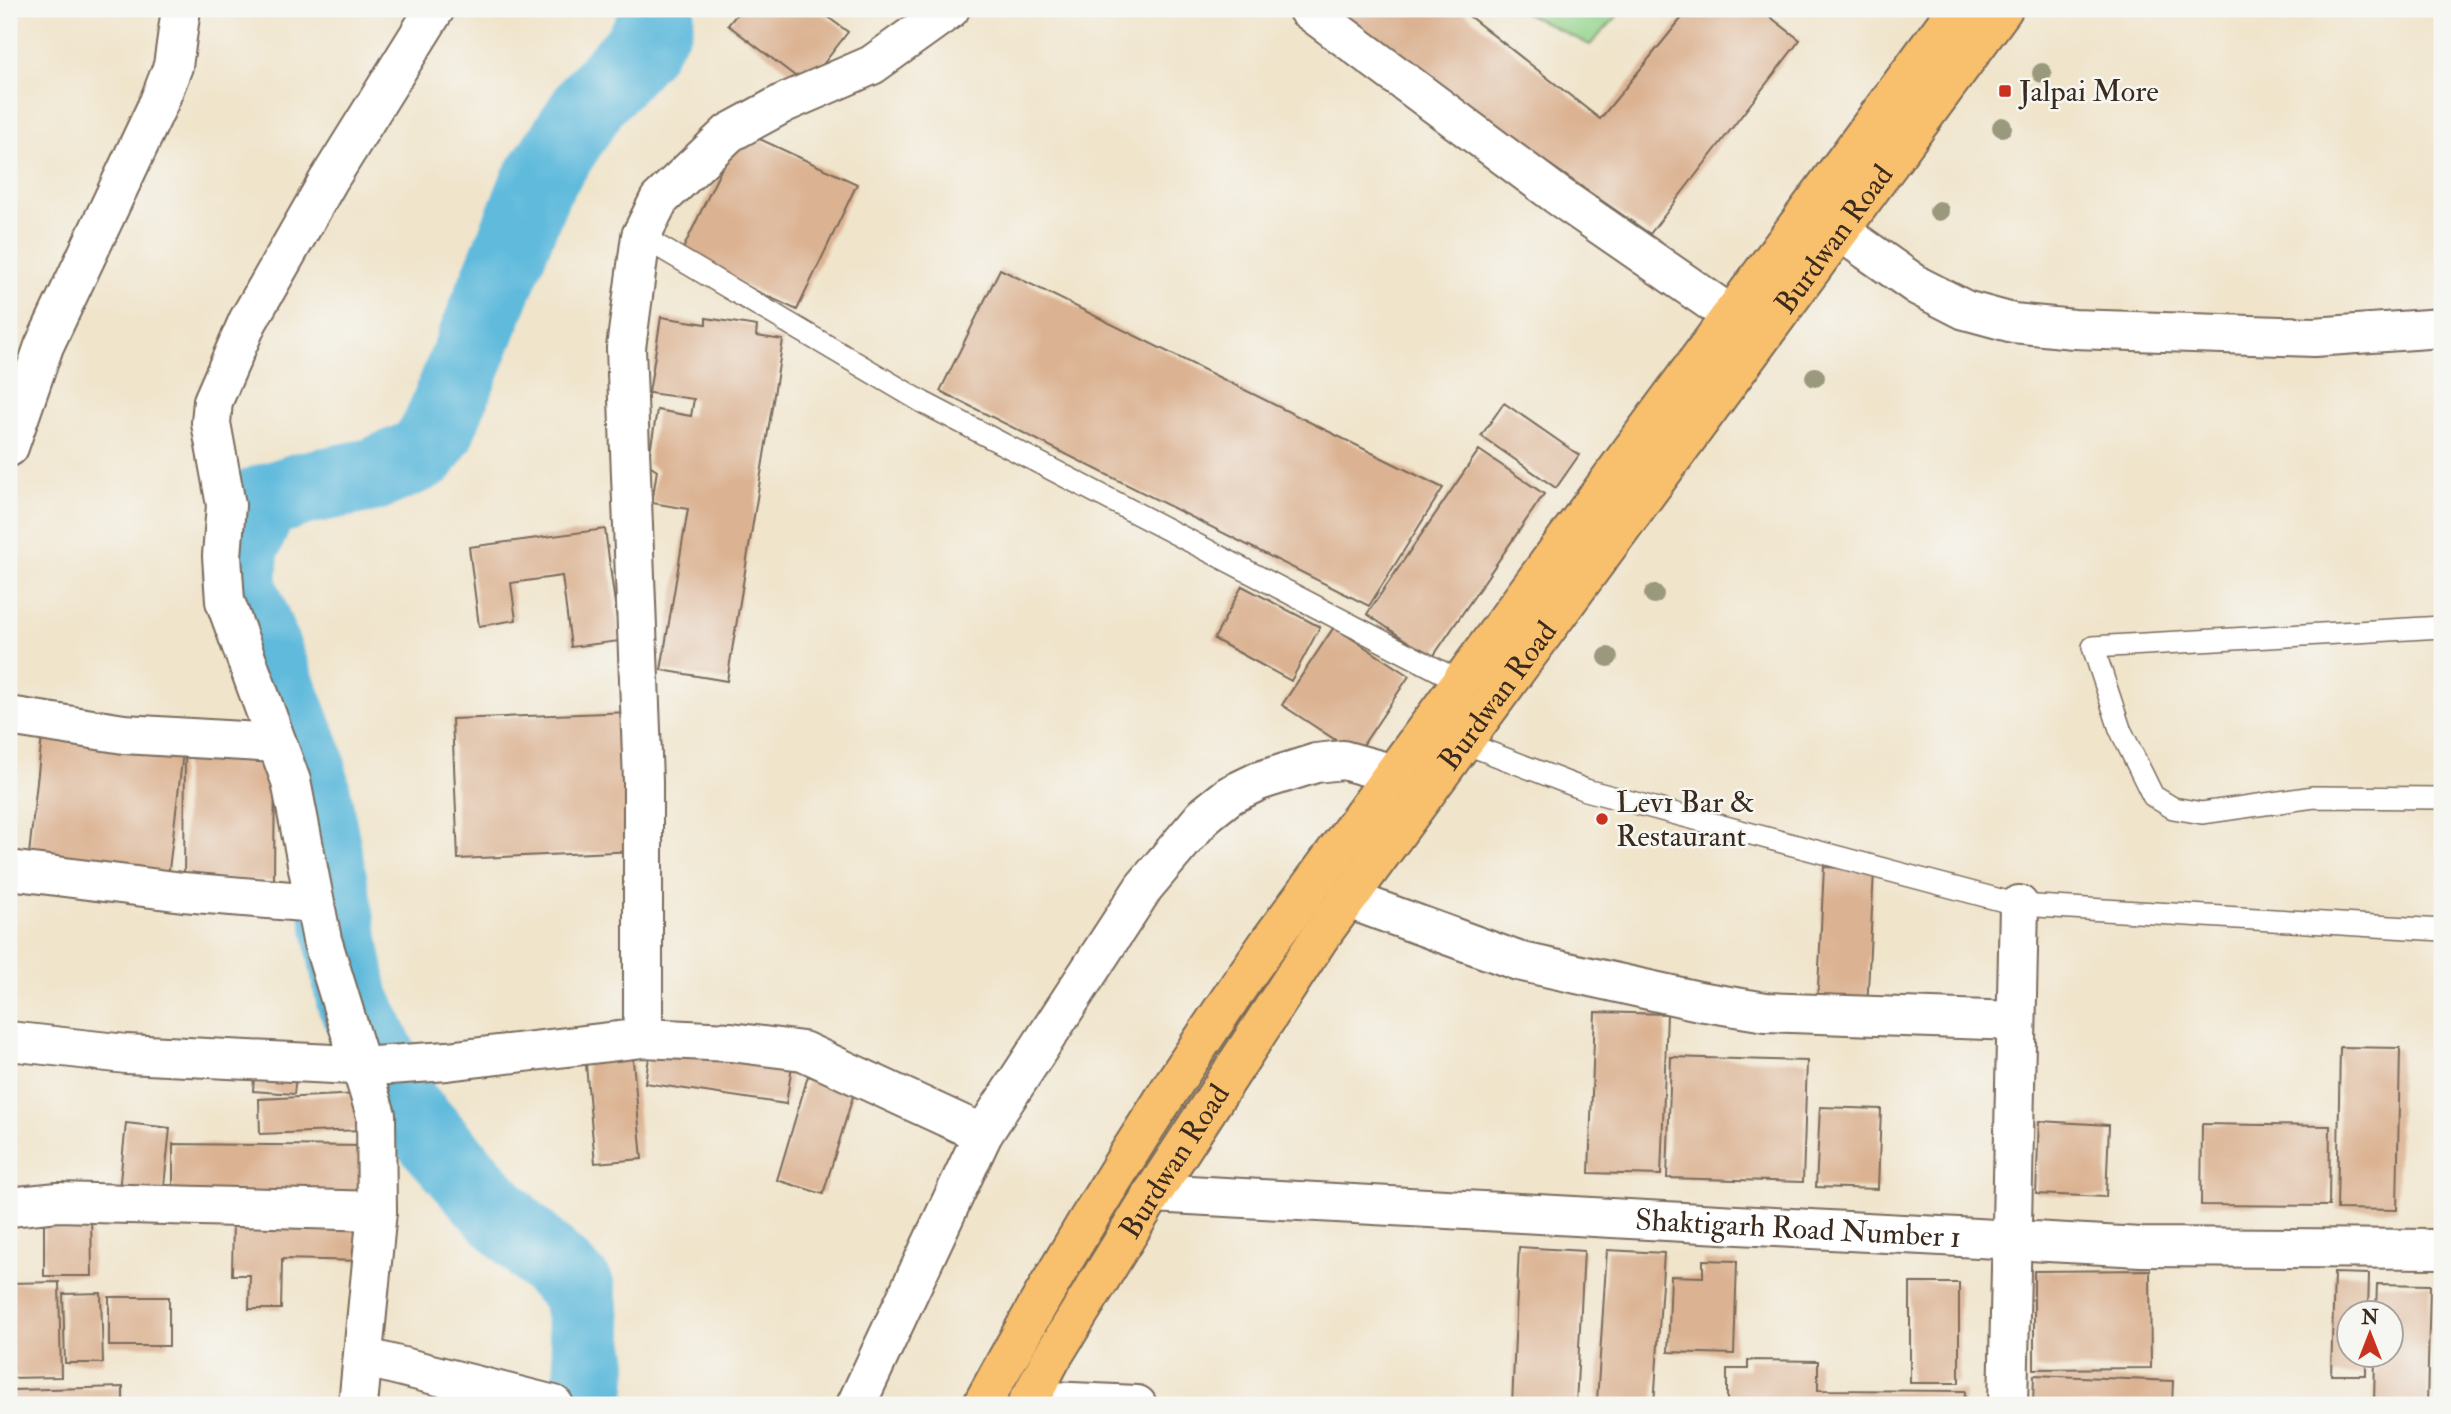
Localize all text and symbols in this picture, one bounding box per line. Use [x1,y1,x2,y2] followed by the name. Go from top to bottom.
[2018,73,2159,110] place label: Jalpai More
[1997,83,2013,99] marker: Jalpai More
[1767,157,1901,321] street label: Burdwan Road
[1430,614,1565,777] street label: Burdwan Road
[1616,784,1755,855] place label: Lev1 Bar & Restaurant
[1594,811,1610,827] marker: Lev1 Bar & Restaurant
[1111,1077,1238,1245] street label: Burdwan Road
[1634,1201,1962,1256] street label: Shaktigarh Road Number 1
[2336,1298,2406,1368] north arrow
[2360,1306,2379,1330] text: N

